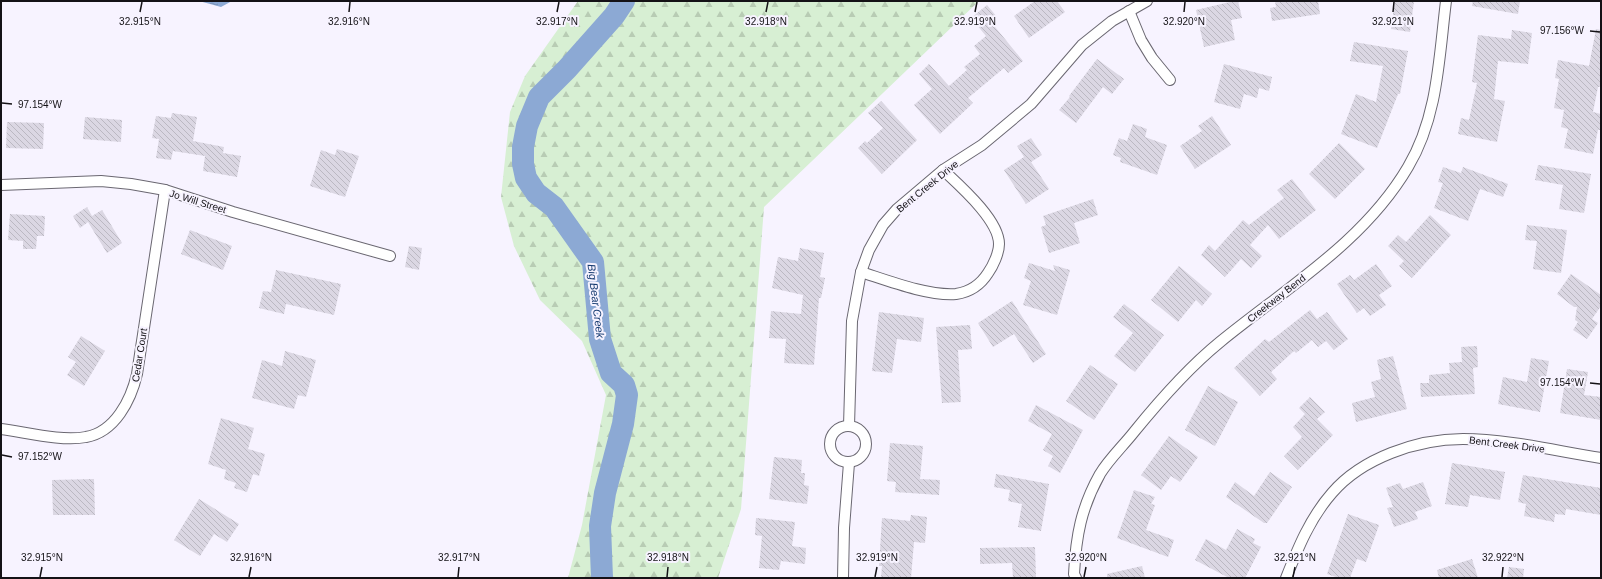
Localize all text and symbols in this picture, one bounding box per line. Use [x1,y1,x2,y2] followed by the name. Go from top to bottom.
[119,16,161,27] text: 32.915°N
[328,16,370,27] text: 32.916°N
[536,16,578,27] text: 32.917°N
[745,16,787,27] text: 32.918°N
[954,16,996,27] text: 32.919°N
[1163,16,1205,27] text: 32.920°N
[1372,16,1414,27] text: 32.921°N
[1540,25,1585,36] text: 97.156°W
[18,99,63,110] text: 97.154°W
[894,158,961,215] street label: Bent Creek Drive
[168,188,228,215] street label: Jo Will Street
[585,263,607,339] water label: Big Bear Creek
[1245,272,1308,324] street label: Creekway Bend
[130,327,149,383] street label: Cedar Court
[1540,377,1585,388] text: 97.154°W
[1468,434,1546,455] street label: Bent Creek Drive
[18,451,63,462] text: 97.152°W
[21,552,63,563] text: 32.915°N
[230,552,272,563] text: 32.916°N
[438,552,480,563] text: 32.917°N
[647,552,689,563] text: 32.918°N
[856,552,898,563] text: 32.919°N
[1065,552,1107,563] text: 32.920°N
[1274,552,1316,563] text: 32.921°N
[1482,552,1524,563] text: 32.922°N

